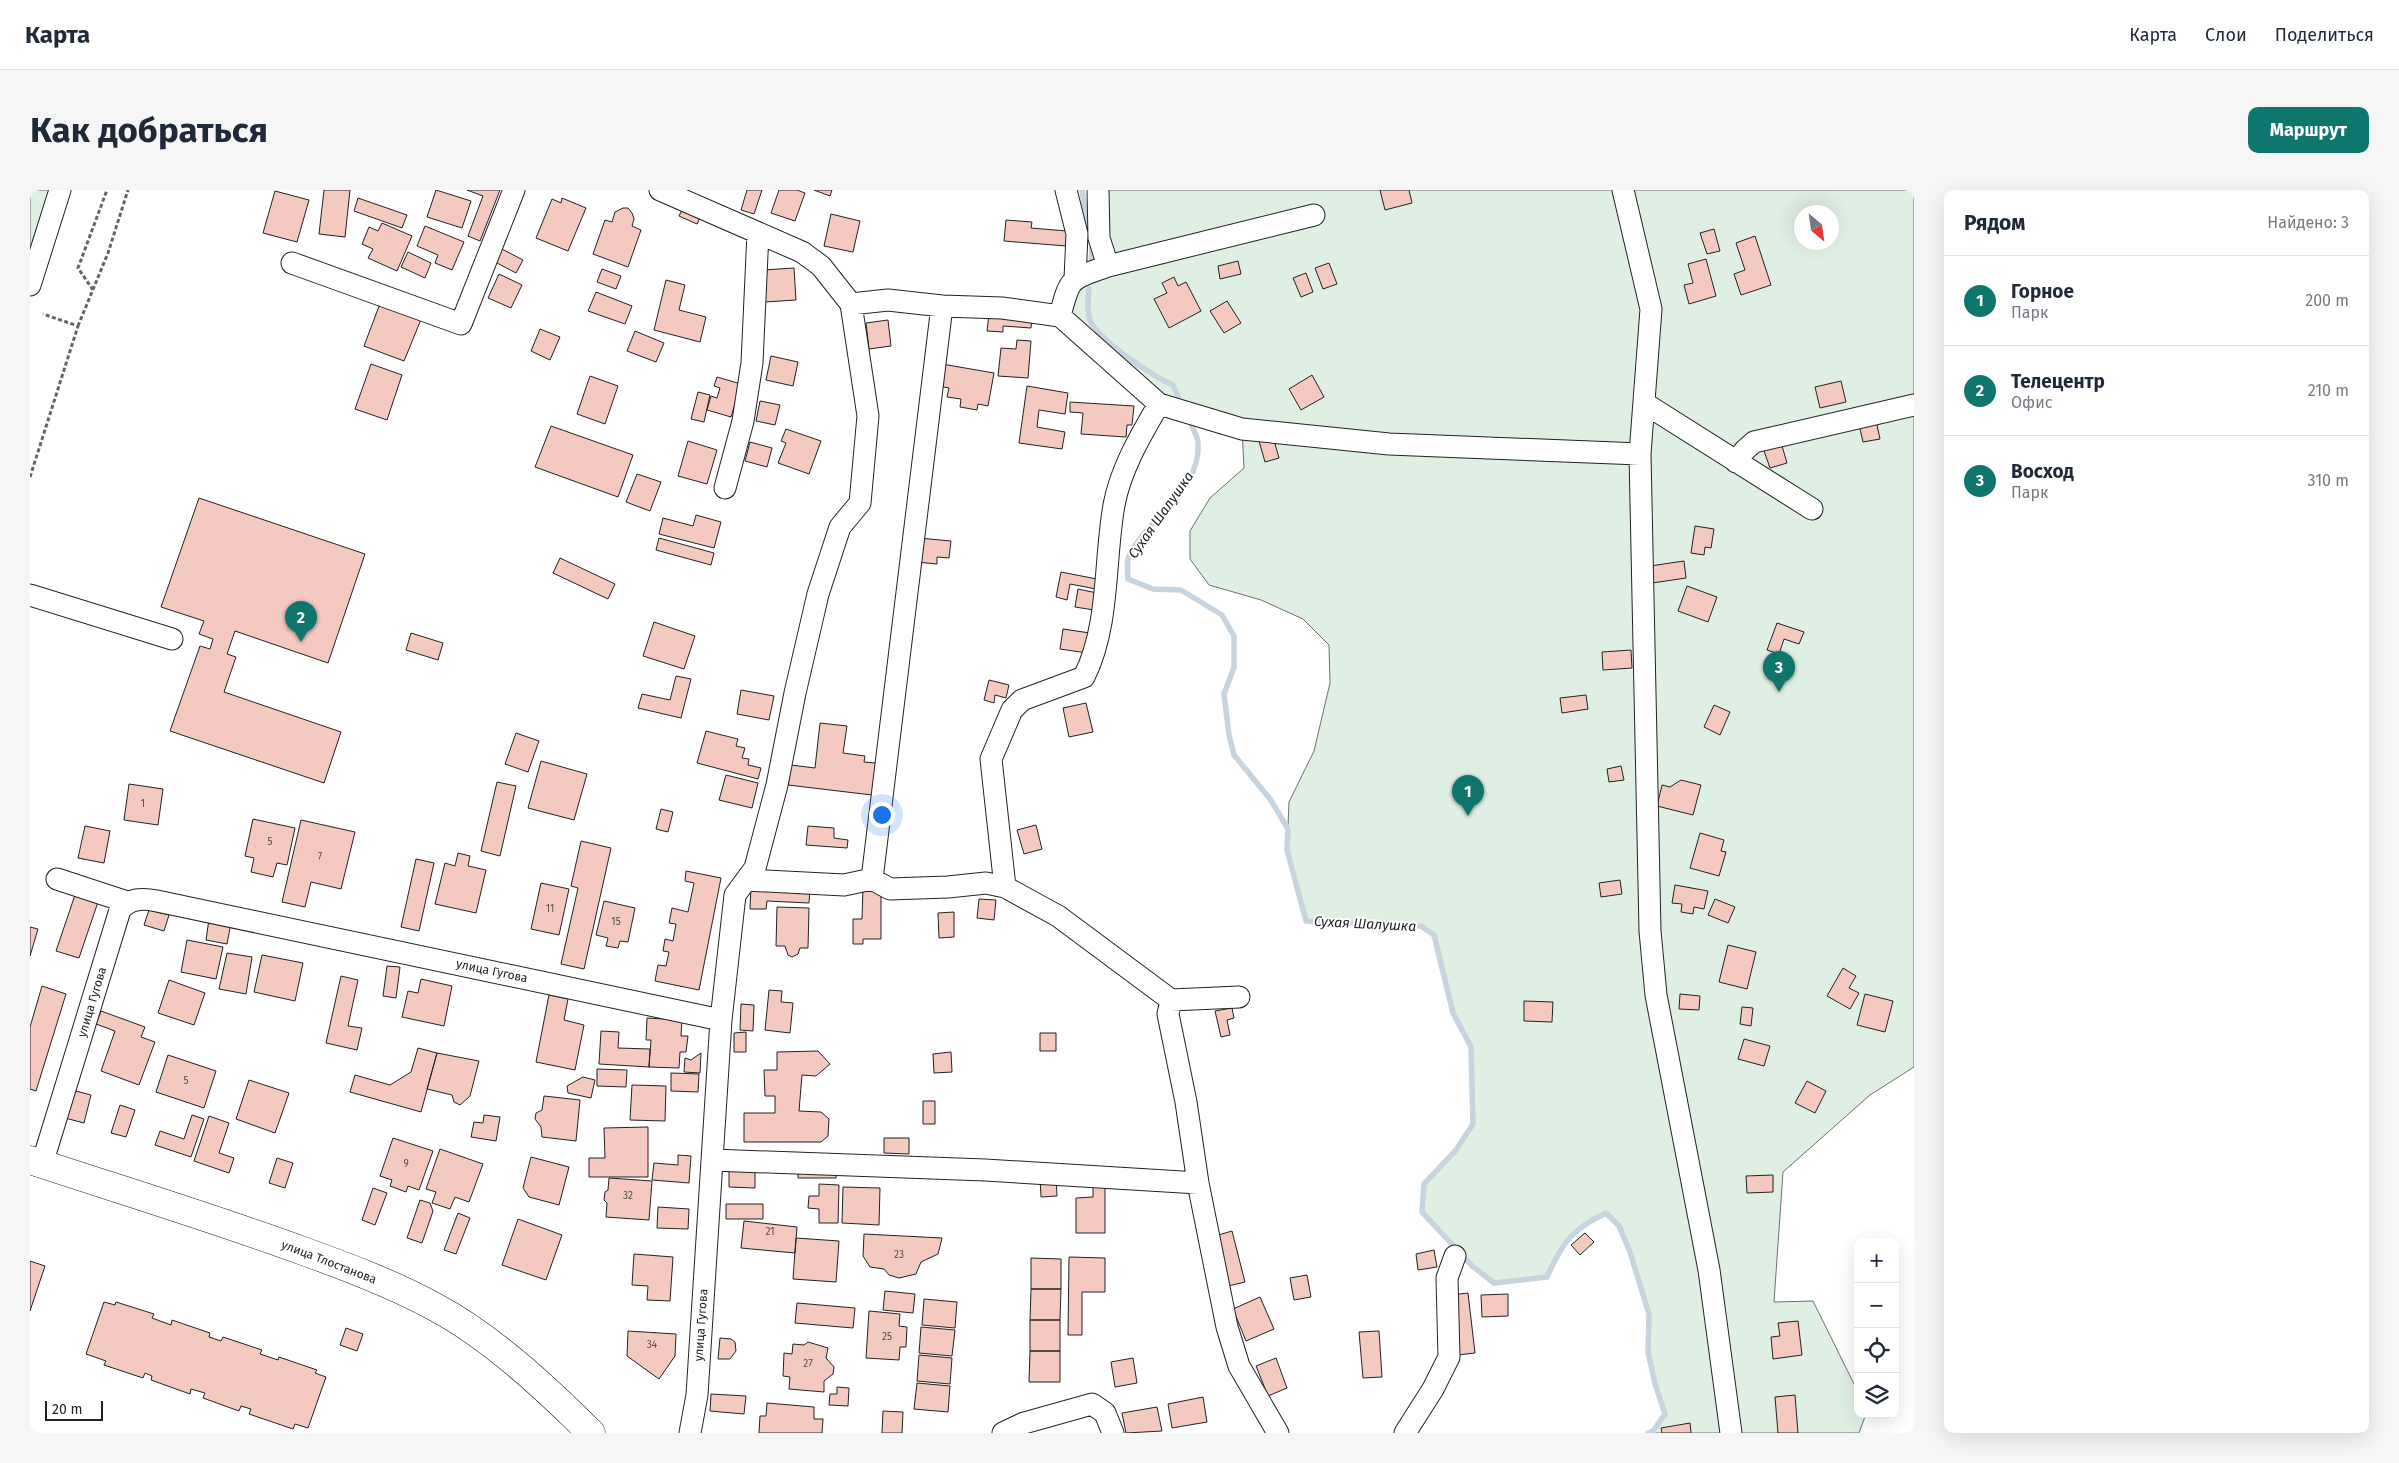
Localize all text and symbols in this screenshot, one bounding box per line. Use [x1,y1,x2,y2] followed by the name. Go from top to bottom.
[25,21,90,49] text: Карта
[2129,24,2177,46] text: Карта
[2205,24,2247,46] text: Слои
[2275,24,2374,46] text: Поделиться
[2248,107,2369,153] button: Маршрут
[30,109,268,151] text: Как добраться
[1794,205,1839,250] north arrow
[1964,210,2025,236] text: Рядом
[2267,213,2349,232] text: Найдено: 3
[2011,280,2074,303] text: Горное
[1976,291,1984,310] text: 1
[2305,291,2349,310] text: 200 m
[2011,303,2048,322] text: Парк
[2011,370,2105,393] text: Телецентр
[1976,381,1984,400] text: 2
[2308,381,2349,400] text: 210 m
[2011,393,2052,412] text: Офис
[2011,460,2074,483] text: Восход
[1125,468,1197,562] water label: Сухая Шалушка
[1976,471,1984,490] text: 3
[2308,471,2349,490] text: 310 m
[2011,483,2048,502] text: Парк
[285,601,317,642] pin: 2
[1763,651,1795,692] pin: 3
[1452,775,1484,816] pin: 1
[141,798,145,810] house number: 1
[869,802,895,828] your location
[267,836,273,848] house number: 5
[318,851,323,863] house number: 7
[546,903,554,915] house number: 11
[1313,913,1417,935] water label: Сухая Шалушка
[611,916,621,928] house number: 15
[455,957,529,985] street label: улица Гугова
[75,965,109,1039] street label: улица Гугова
[183,1075,189,1087] house number: 5
[403,1158,409,1170] house number: 9
[623,1190,633,1202] house number: 32
[765,1226,775,1238] house number: 21
[280,1237,378,1287] street label: улица Тлостанова
[1854,1238,1899,1418] map controls
[1854,1238,1899,1283] button: +
[894,1249,904,1261] house number: 23
[1854,1283,1899,1328] button: −
[691,1288,711,1362] street label: улица Гугова
[1854,1328,1899,1373] button: locate
[882,1331,892,1343] house number: 25
[647,1339,658,1351] house number: 34
[803,1358,813,1370] house number: 27
[1854,1373,1899,1418] button: layers
[45,1398,102,1421] scale bar
[52,1401,82,1418] text: 20 m

